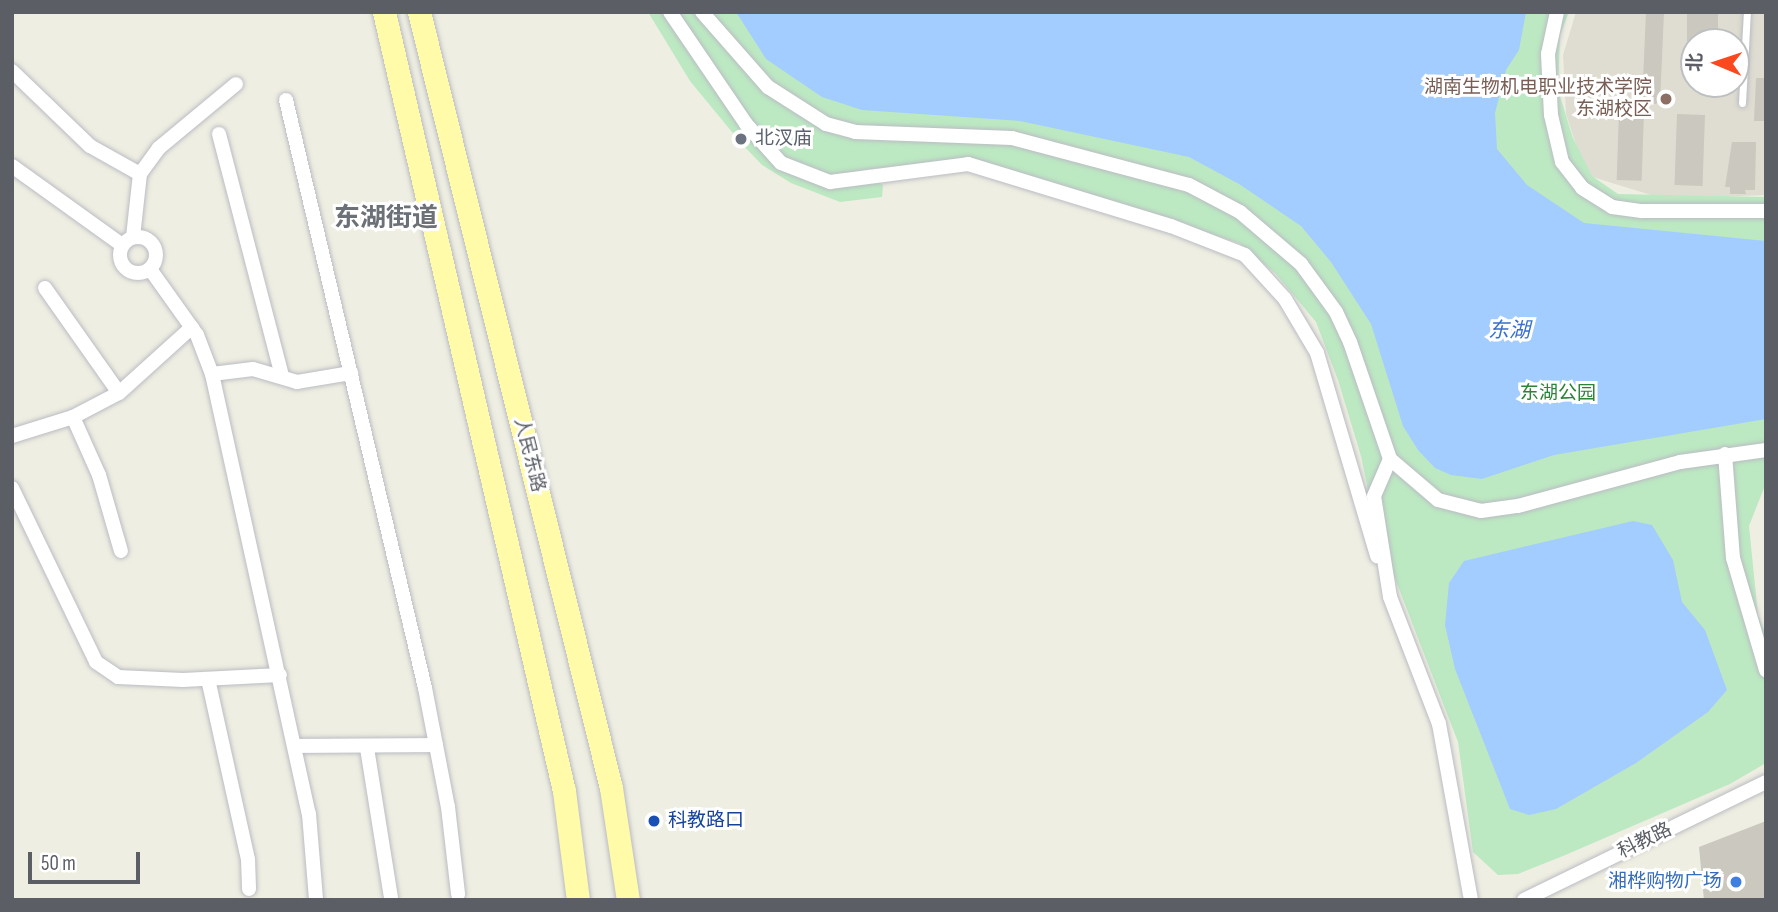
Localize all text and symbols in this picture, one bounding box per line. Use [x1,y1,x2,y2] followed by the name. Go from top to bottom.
[1680,28,1750,98] north arrow
[1684,52,1707,72] text: 北
[1424,77,1652,121] place label: 湖南生物机电职业技术学院 东湖校区
[1658,91,1674,107] marker: 湖南生物机电职业技术学院 东湖校区
[755,128,812,150] place label: 北汊庙
[733,131,749,147] marker: 北汊庙
[334,203,438,235] district label: 东湖街道
[1488,318,1530,344] water label: 东湖
[1520,383,1596,405] park label: 东湖公园
[509,415,549,495] street label: 人民东路
[668,810,744,832] place label: 科教路口
[646,813,662,829] marker: 科教路口
[1614,818,1676,864] street label: 科教路
[32,838,144,882] scale bar
[41,851,76,876] text: 50 m
[1608,871,1722,893] place label: 湘桦购物广场
[1728,874,1744,890] marker: 湘桦购物广场

